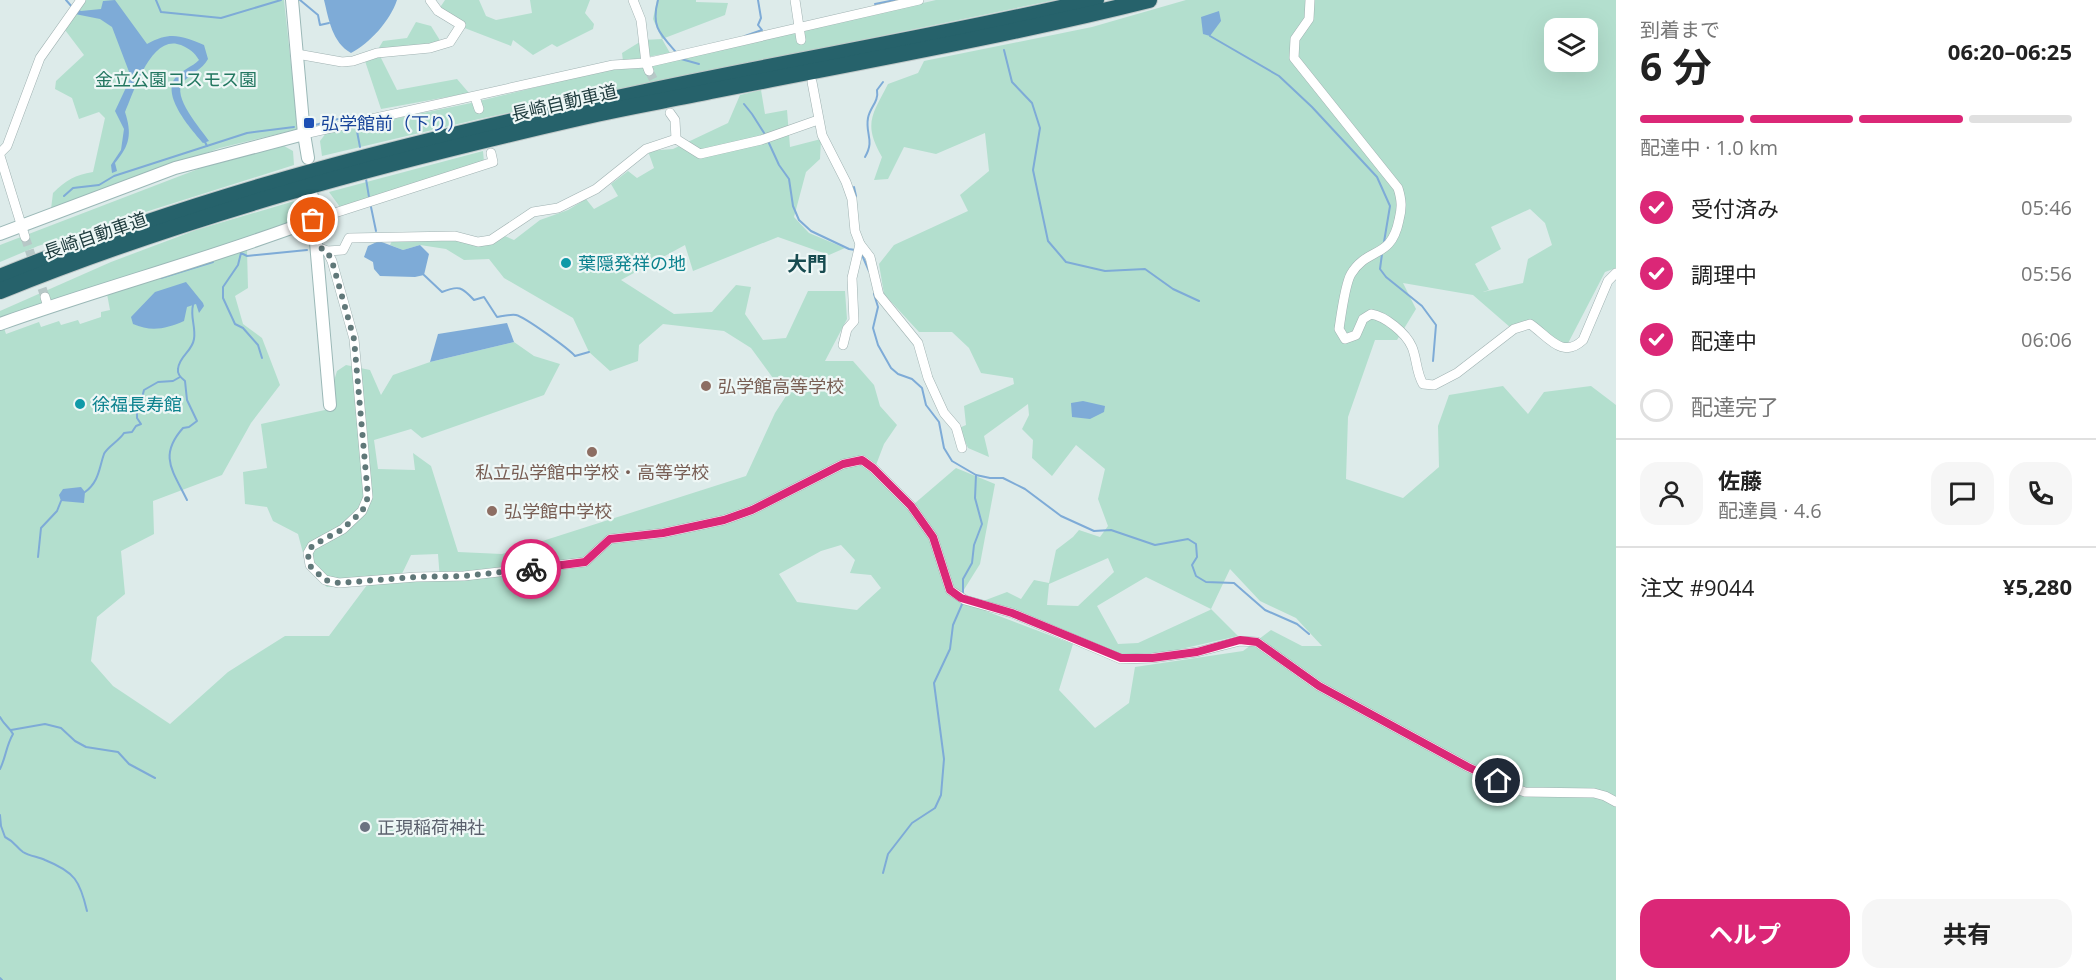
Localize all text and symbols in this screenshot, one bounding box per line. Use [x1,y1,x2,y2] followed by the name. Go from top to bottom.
[1640,16,1720,43] text: 到着まで
[1544,18,1598,72] map controls
[1544,18,1598,72] button: layers
[1948,36,2072,66] text: 06:20–06:25
[1640,39,1711,92] text: 6 分
[95,67,257,91] park label: 金立公園コスモス園
[509,78,619,126] street label: 長崎自動車道
[321,111,465,135] place label: 弘学館前（下り）
[302,116,316,130] marker: 弘学館前（下り）
[1640,134,1778,161] text: 配達中 · 1.0 km
[1640,191,1673,224] icon: check
[1691,193,1779,223] text: 受付済み
[287,194,338,245] pin
[2021,194,2072,221] text: 05:46
[296,203,329,236] icon: bag
[40,206,150,264] street label: 長崎自動車道
[787,250,827,277] district label: 大門
[578,251,686,275] place label: 葉隠発祥の地
[559,256,573,270] marker: 葉隠発祥の地
[1640,257,1673,290] icon: check
[1691,259,1757,289] text: 調理中
[2021,260,2072,287] text: 05:56
[1640,323,1673,356] icon: check
[1691,325,1757,355] text: 配達中
[2021,326,2072,353] text: 06:06
[718,374,844,398] place label: 弘学館高等学校
[699,379,713,393] marker: 弘学館高等学校
[1691,391,1779,421] text: 配達完了
[92,392,182,416] place label: 徐福長寿館
[73,397,87,411] marker: 徐福長寿館
[585,445,599,459] marker: 私立弘学館中学校・高等学校
[475,460,709,484] place label: 私立弘学館中学校・高等学校
[1640,462,1703,525] button: person
[1931,462,1994,525] button: chat
[2009,462,2072,525] button: phone
[1718,465,1762,495] text: 佐藤
[1718,497,1822,524] text: 配達員 · 4.6
[504,499,612,523] place label: 弘学館中学校
[485,504,499,518] marker: 弘学館中学校
[501,539,561,599] courier
[515,553,548,586] icon: bike
[2003,571,2072,601] text: ¥5,280
[1640,572,1754,602] text: 注文 #9044
[1472,755,1523,806] pin
[1481,764,1514,797] icon: home
[377,815,485,839] place label: 正現稲荷神社
[358,820,372,834] marker: 正現稲荷神社
[1640,899,1850,968] button: ヘルプ
[1862,899,2072,968] button: 共有

